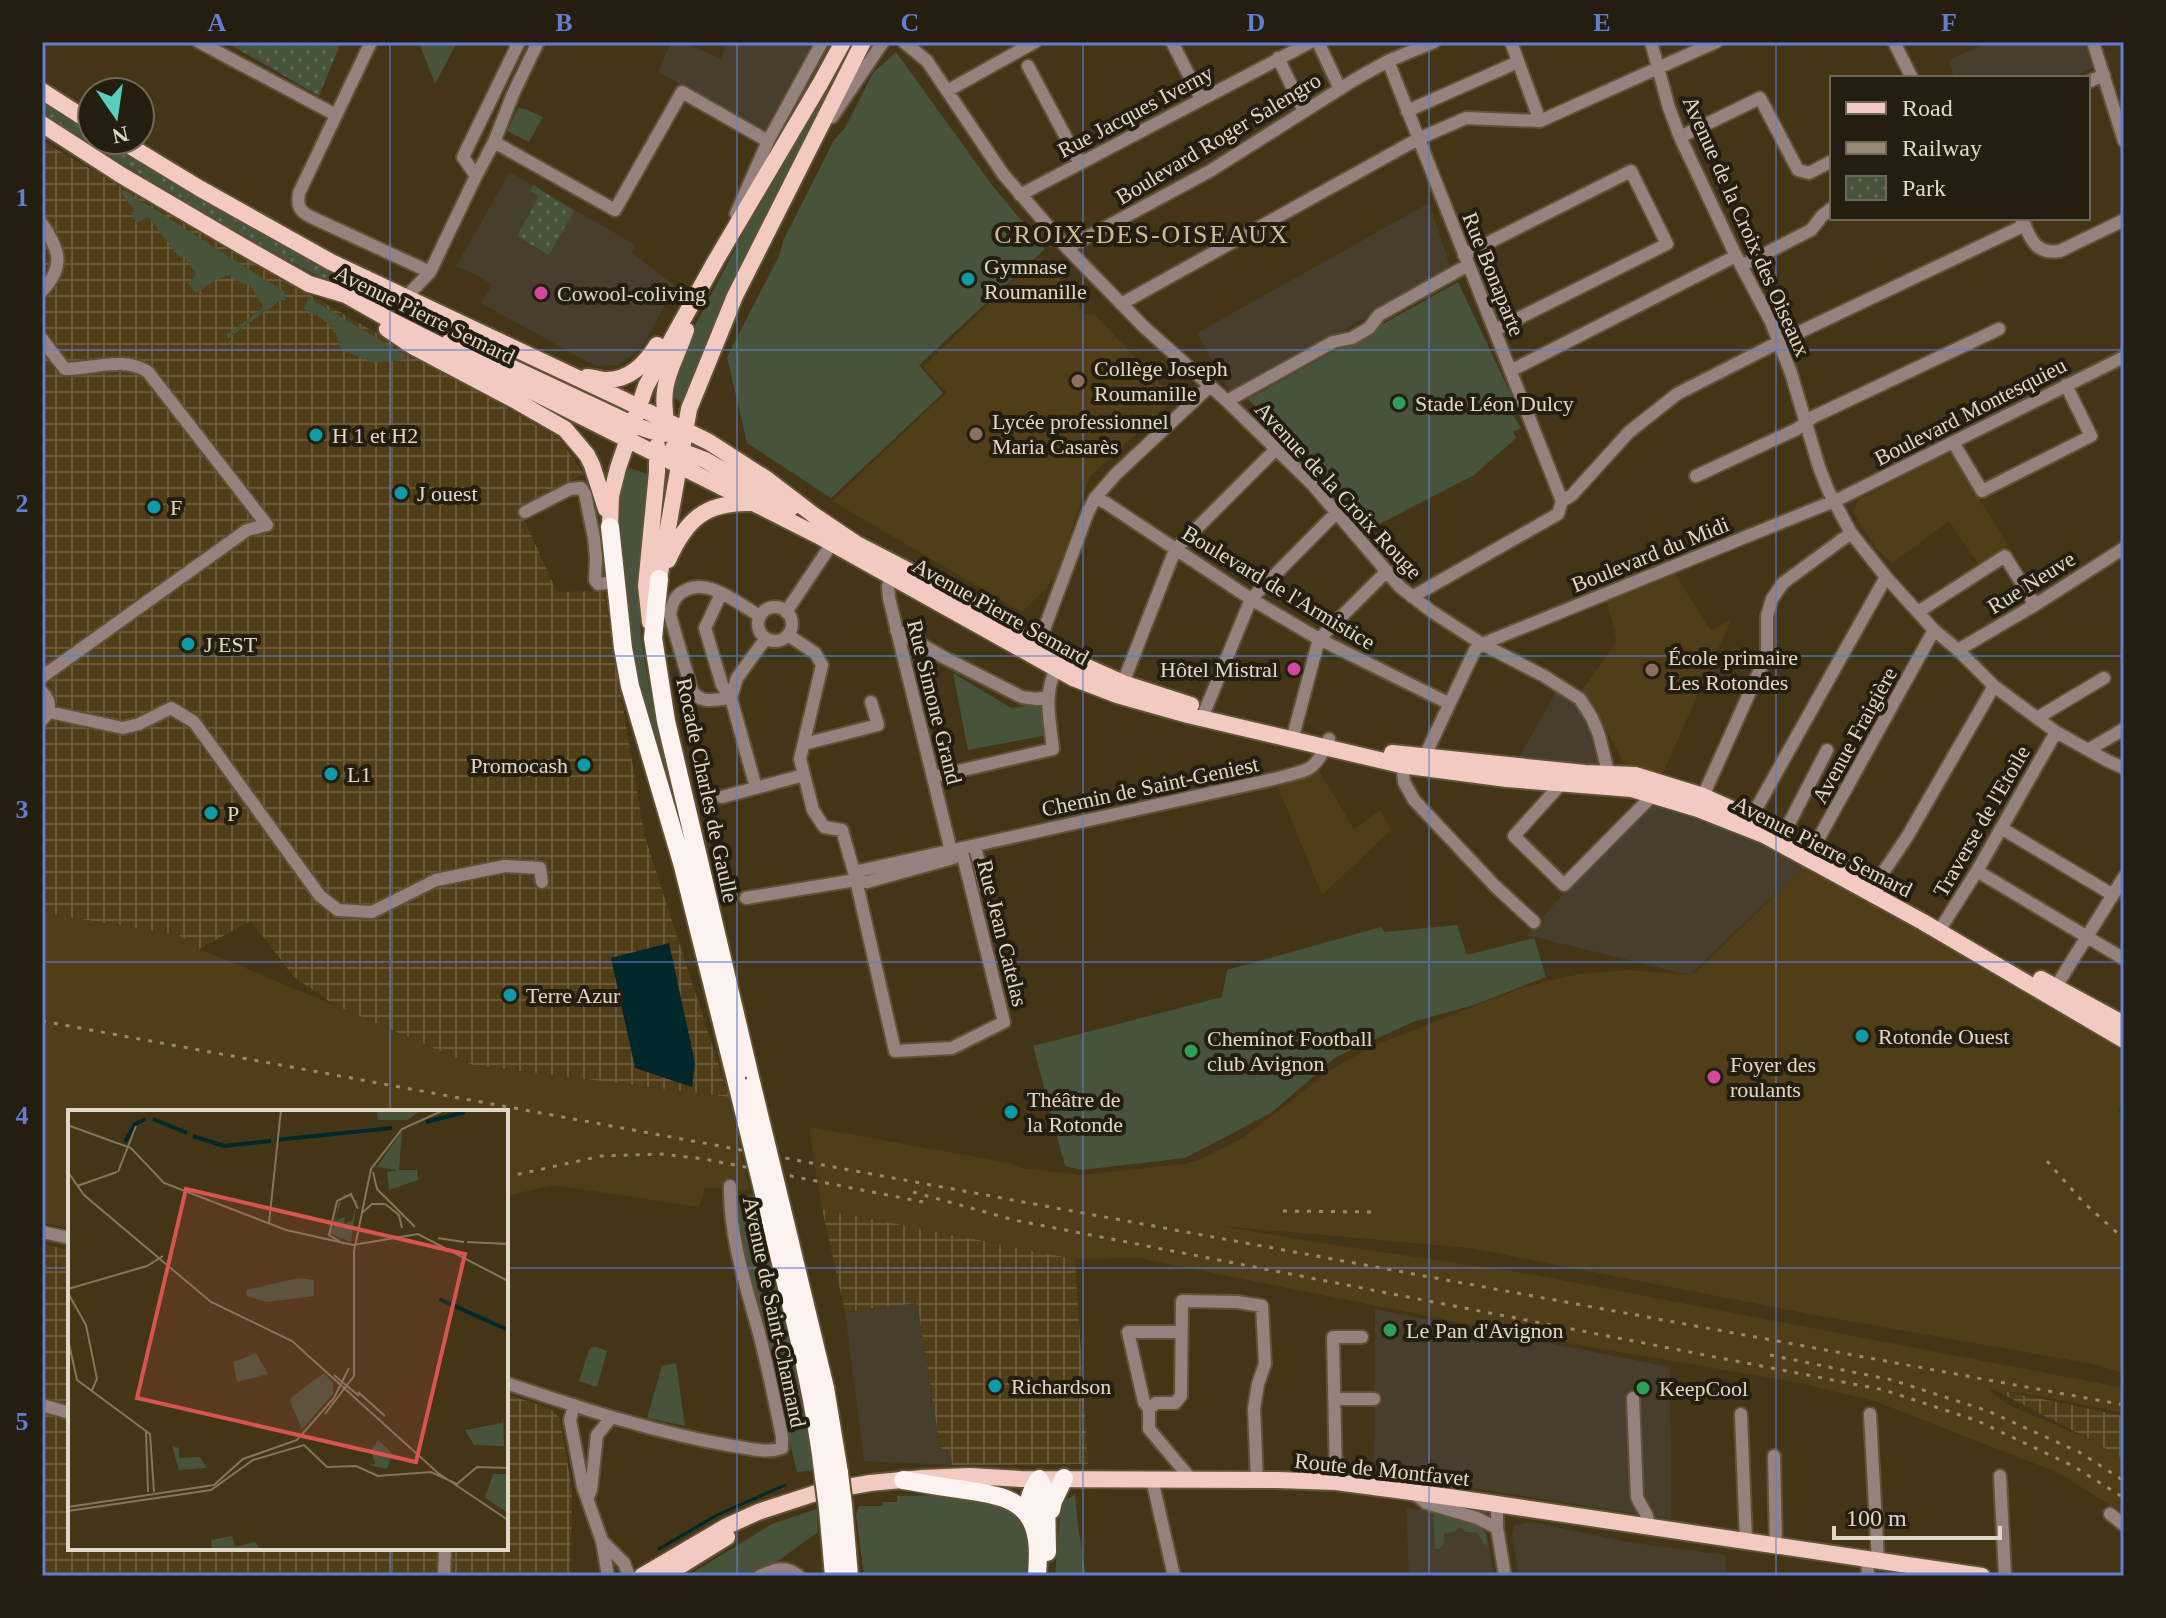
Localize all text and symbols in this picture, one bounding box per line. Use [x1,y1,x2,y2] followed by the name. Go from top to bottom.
[208,8,227,37] text: A
[555,8,573,37] text: B
[901,8,919,37] text: C
[1247,8,1265,37] text: D
[1593,8,1611,37] text: E
[1941,8,1957,37] text: F
[1053,60,1217,163] street label: Rue Jacques Iverny
[1111,67,1325,210] street label: Boulevard Roger Salengro
[76,76,156,156] north arrow
[1830,76,2090,220] legend
[1678,92,1815,360] street label: Avenue de la Croix des Oiseaux
[1902,95,1953,121] text: Road
[110,121,131,149] text: N
[1902,135,1982,161] text: Railway
[1902,175,1946,201] text: Park
[16,183,29,212] text: 1
[1457,209,1530,340] street label: Rue Bonaparte
[994,220,1290,249] district label: CROIX-DES-OISEAUX
[984,254,1087,304] place label: Gymnase Roumanille
[331,260,519,369] street label: Avenue Pierre Semard
[959,270,977,288] marker: Gymnase Roumanille
[557,281,706,306] place label: Cowool-coliving
[532,284,550,302] marker: Cowool-coliving
[1870,352,2070,471] street label: Boulevard Montesquieu
[1094,356,1228,406] place label: Collège Joseph Roumanille
[1069,372,1087,390] marker: Collège Joseph Roumanille
[1415,391,1574,416] place label: Stade Léon Dulcy
[1390,394,1408,412] marker: Stade Léon Dulcy
[1250,397,1427,584] street label: Avenue de la Croix Rouge
[992,409,1169,459] place label: Lycée professionnel Maria Casarès
[332,423,418,448] place label: H 1 et H2
[967,425,985,443] marker: Lycée professionnel Maria Casarès
[307,426,325,444] marker: H 1 et H2
[417,481,478,506] place label: J ouest
[392,484,410,502] marker: J ouest
[16,489,29,518] text: 2
[170,495,182,520] place label: F
[145,498,163,516] marker: F
[1568,512,1732,597] street label: Boulevard du Midi
[1178,520,1380,655] street label: Boulevard de l'Armistice
[1983,546,2080,619] street label: Rue Neuve
[908,553,1093,670] street label: Avenue Pierre Semard
[902,617,967,787] street label: Rue Simone Grand
[204,632,258,657] place label: J EST
[179,635,197,653] marker: J EST
[1668,645,1798,695] place label: École primaire Les Rotondes
[1160,657,1278,682] place label: Hôtel Mistral
[1285,660,1303,678] marker: Hôtel Mistral
[1643,661,1661,679] marker: École primaire Les Rotondes
[1807,663,1902,808] street label: Avenue Fraigière
[671,675,744,905] street label: Rocade Charles de Gaulle
[1928,741,2035,901] street label: Traverse de l'Etoile
[1039,751,1261,822] street label: Chemin de Saint-Geniest
[470,753,568,778] place label: Promocash
[575,756,593,774] marker: Promocash
[347,762,371,787] place label: L1
[322,765,340,783] marker: L1
[1729,790,1916,902] street label: Avenue Pierre Semard
[16,795,29,824] text: 3
[227,801,239,826] place label: P
[202,804,220,822] marker: P
[972,857,1033,1009] street label: Rue Jean Catelas
[526,983,621,1008] place label: Terre Azur
[501,986,519,1004] marker: Terre Azur
[1878,1024,2009,1049] place label: Rotonde Ouest
[1207,1026,1373,1076] place label: Cheminot Football club Avignon
[1853,1027,1871,1045] marker: Rotonde Ouest
[1182,1042,1200,1060] marker: Cheminot Football club Avignon
[1730,1052,1816,1102] place label: Foyer des roulants
[1705,1068,1723,1086] marker: Foyer des roulants
[1027,1087,1123,1137] place label: Théâtre de la Rotonde
[16,1101,29,1130] text: 4
[1002,1103,1020,1121] marker: Théâtre de la Rotonde
[68,1110,508,1550] inset map
[738,1194,811,1430] street label: Avenue de Saint-Chamand
[1406,1318,1564,1343] place label: Le Pan d'Avignon
[1381,1321,1399,1339] marker: Le Pan d'Avignon
[1011,1374,1111,1399] place label: Richardson
[1659,1376,1748,1401] place label: KeepCool
[986,1377,1004,1395] marker: Richardson
[1634,1379,1652,1397] marker: KeepCool
[16,1407,29,1436] text: 5
[1293,1448,1471,1491] street label: Route de Montfavet
[1834,1490,2000,1540] scale bar
[1846,1505,1907,1531] text: 100 m

